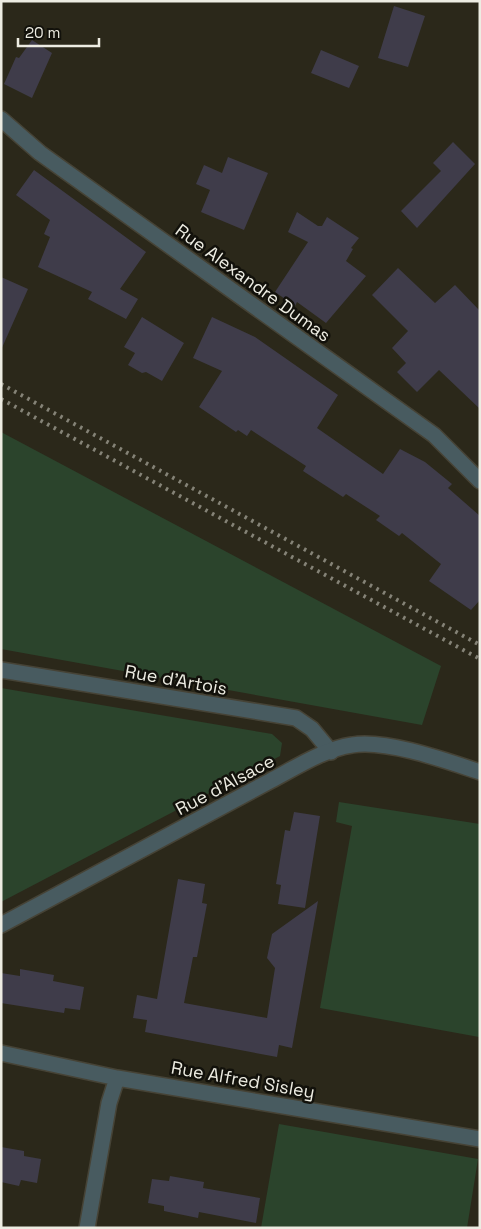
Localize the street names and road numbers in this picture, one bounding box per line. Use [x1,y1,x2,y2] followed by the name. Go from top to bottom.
[171,218,336,347] street label: Rue Alexandre Dumas
[123,659,229,700] street label: Rue d'Artois
[171,749,278,820] street label: Rue d'Alsace
[169,1056,317,1103] street label: Rue Alfred Sisley

